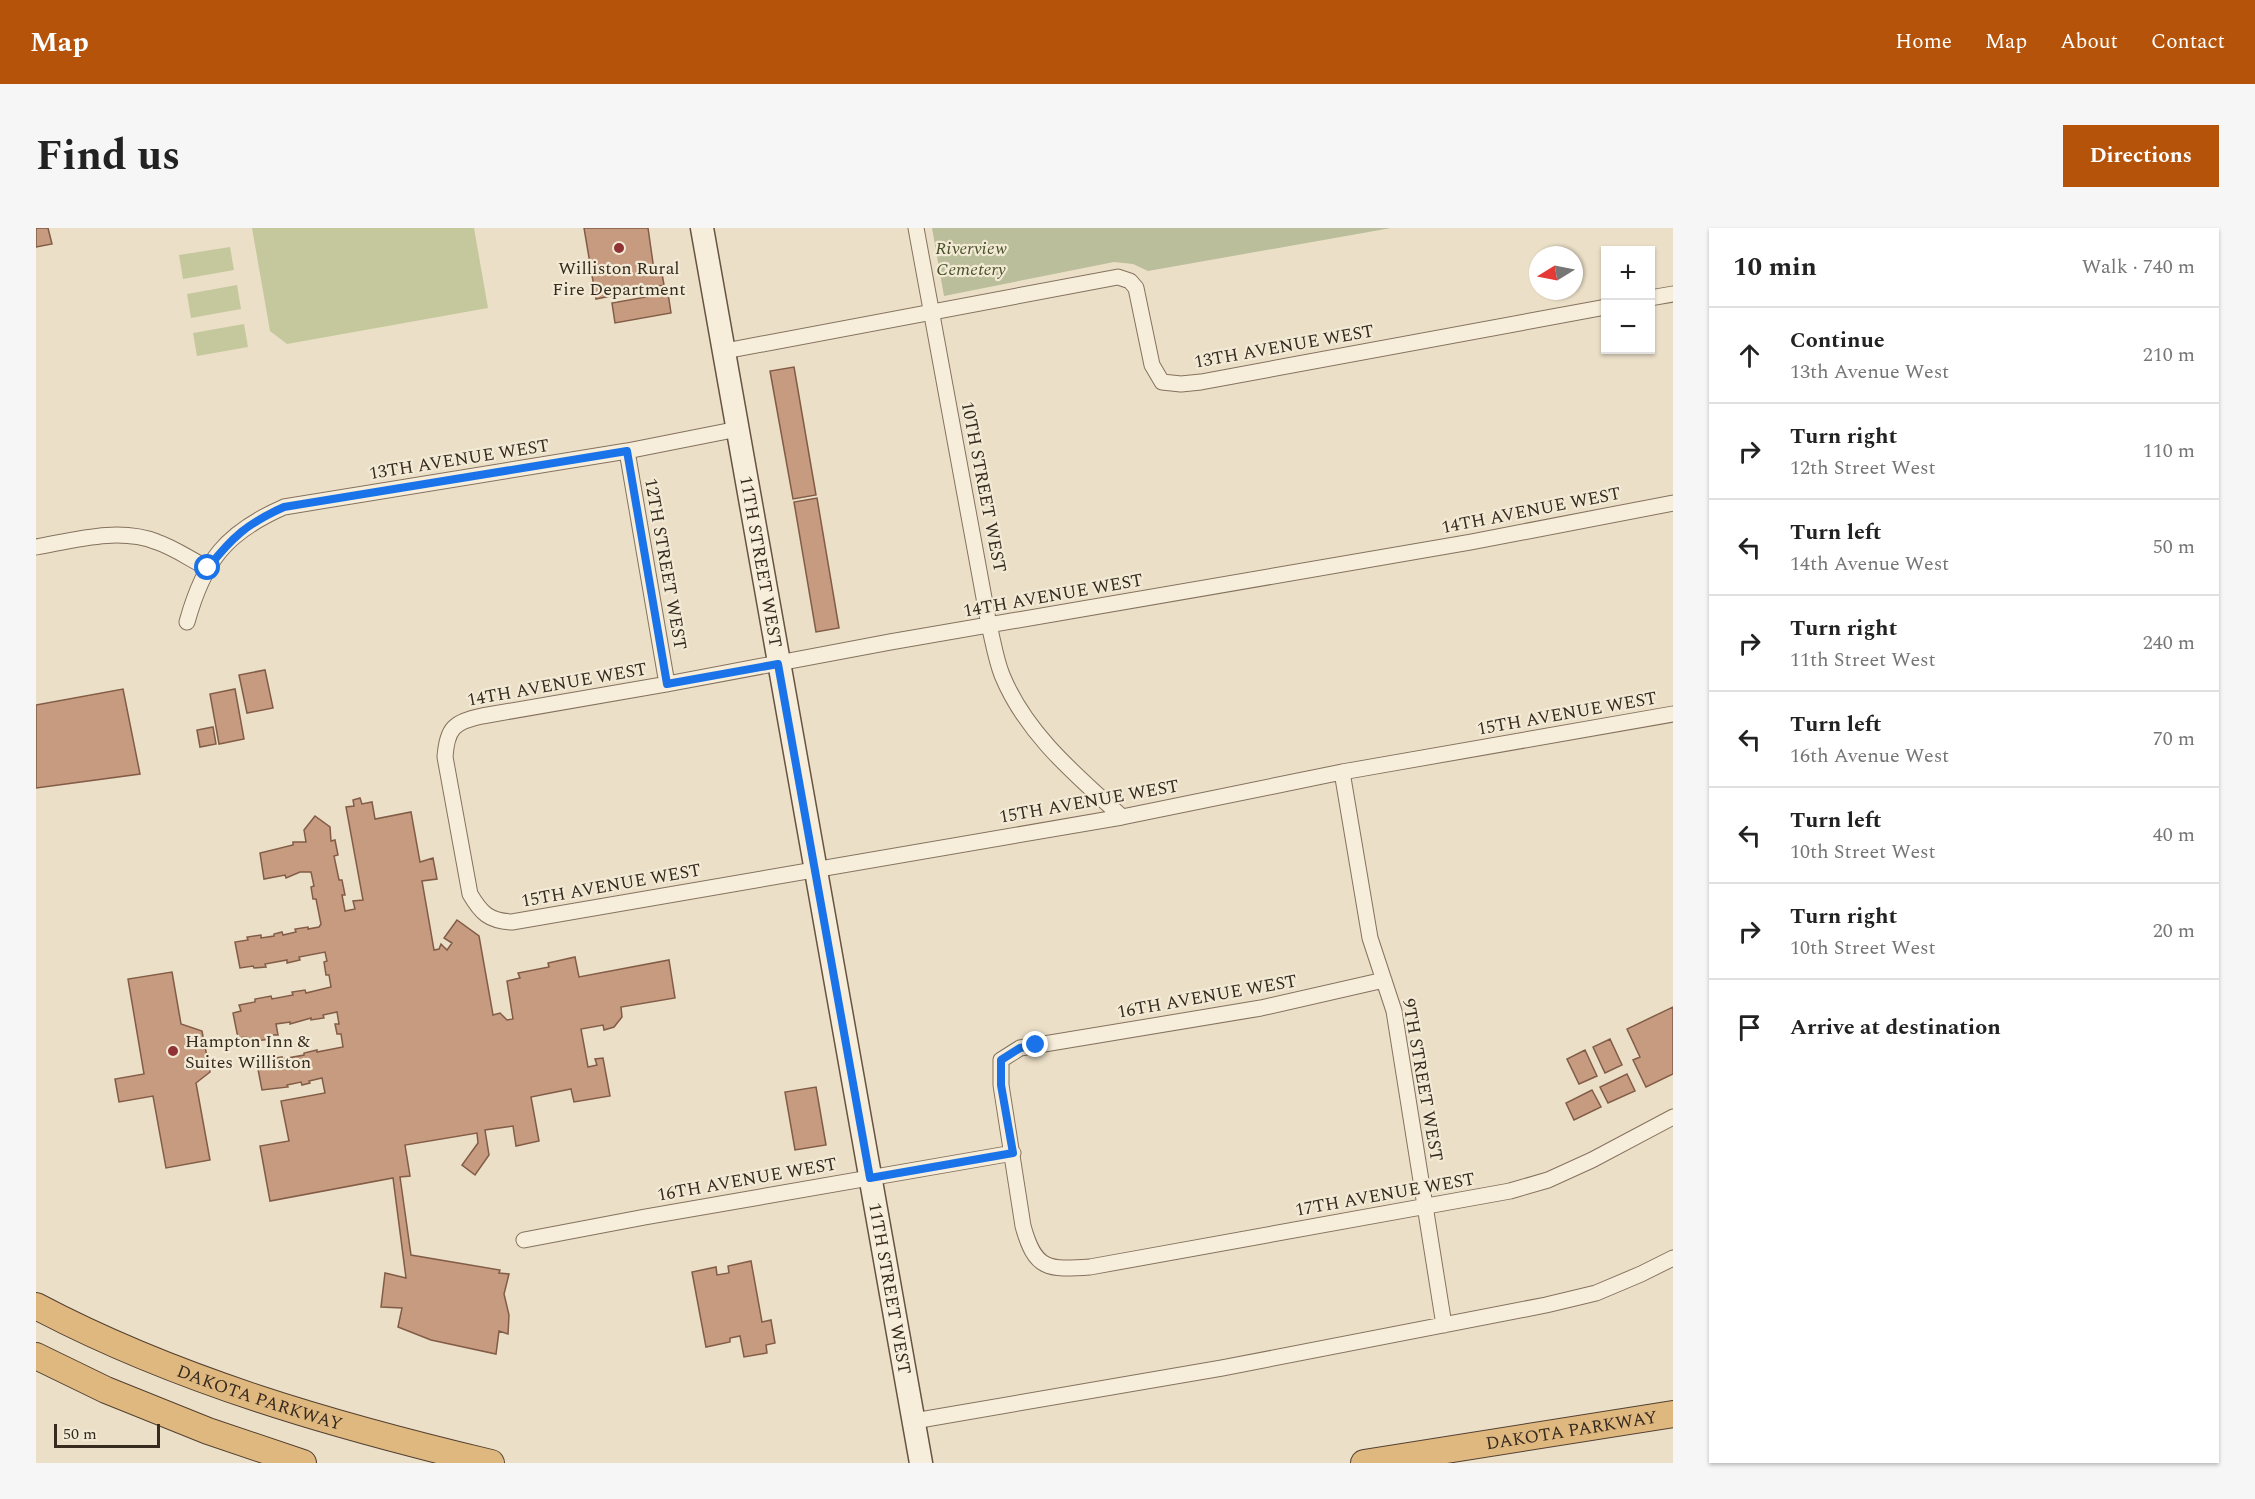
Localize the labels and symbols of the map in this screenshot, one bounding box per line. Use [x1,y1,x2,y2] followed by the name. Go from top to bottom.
[935,235,1007,283] park label: Riverview Cemetery
[612,241,626,255] marker: Williston Rural Fire Department
[1529,246,1583,300] north arrow
[552,255,686,303] place label: Williston Rural Fire Department
[1192,317,1376,376] street label: 13TH AVENUE WEST
[954,399,1013,575] street label: 10TH STREET WEST
[367,432,551,487] street label: 13TH AVENUE WEST
[732,474,789,650] street label: 11TH STREET WEST
[637,476,694,652] street label: 12TH STREET WEST
[1439,480,1623,541] street label: 14TH AVENUE WEST
[194,554,220,580] route start
[961,566,1145,625] street label: 14TH AVENUE WEST
[465,655,649,714] street label: 14TH AVENUE WEST
[1475,684,1659,743] street label: 15TH AVENUE WEST
[997,772,1181,831] street label: 15TH AVENUE WEST
[519,856,703,915] street label: 15TH AVENUE WEST
[1115,967,1299,1026] street label: 16TH AVENUE WEST
[1395,996,1450,1164] street label: 9TH STREET WEST
[185,1028,311,1076] place label: Hampton Inn & Suites Williston
[1022,1031,1048,1057] route end
[166,1044,180,1058] marker: Hampton Inn & Suites Williston
[655,1150,839,1209] street label: 16TH AVENUE WEST
[1293,1165,1477,1224] street label: 17TH AVENUE WEST
[861,1200,918,1377] street label: 11TH STREET WEST
[173,1358,346,1438] street label: DAKOTA PARKWAY
[1484,1404,1659,1458] street label: DAKOTA PARKWAY
[54,1421,160,1448] scale bar

